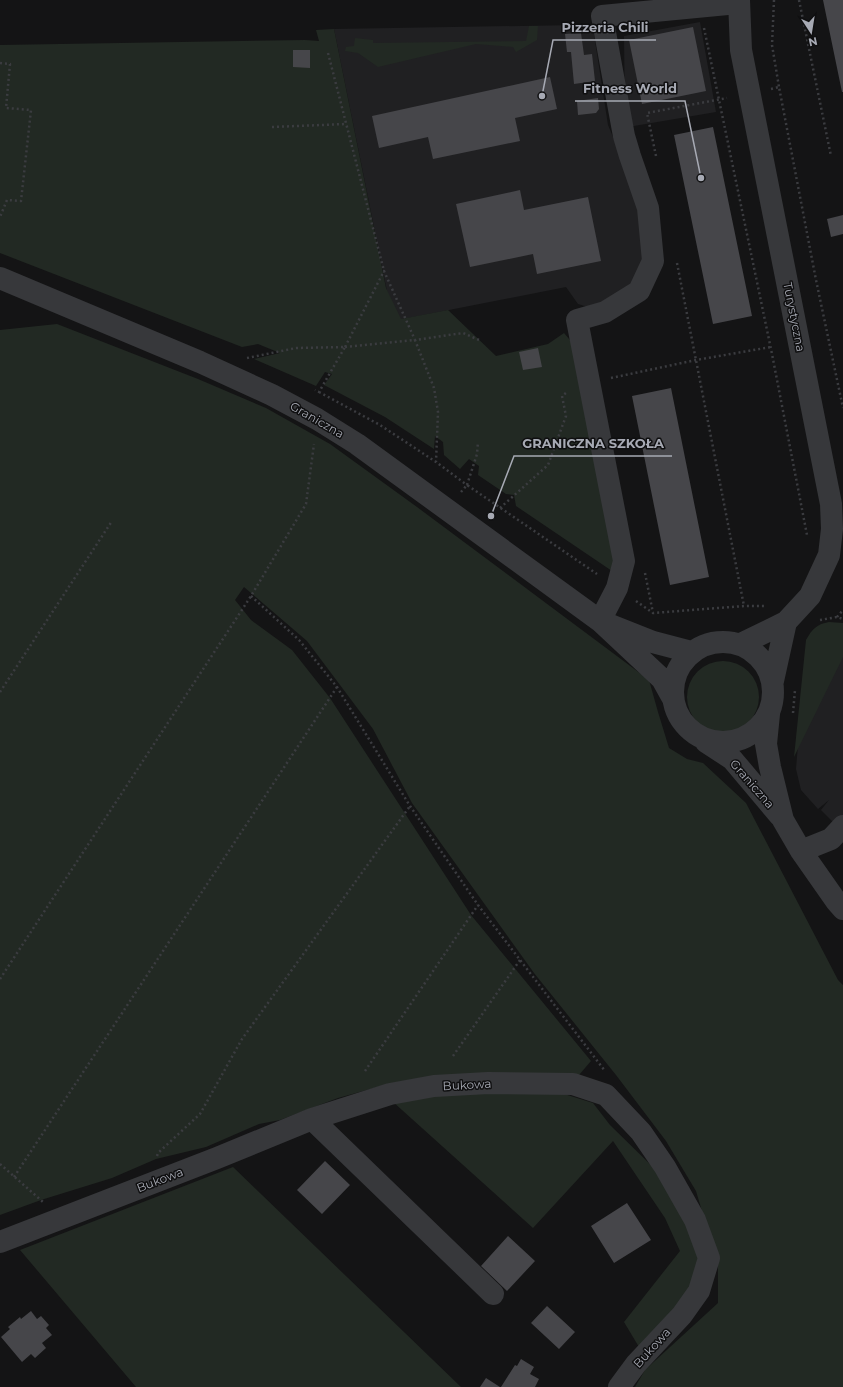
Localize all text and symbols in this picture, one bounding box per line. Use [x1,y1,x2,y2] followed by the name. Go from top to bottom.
[791,12,831,52] north arrow
[553,15,656,40] callout: Pizzeria Chili
[562,19,649,35] text: Pizzeria Chili
[807,34,819,50] text: N
[575,76,685,101] callout: Fitness World
[583,80,677,96] text: Fitness World
[780,281,809,353] street label: Turystyczna
[288,398,347,441] street label: Graniczna
[514,431,672,456] callout: GRANICZNA SZKOŁA
[522,435,665,451] text: GRANICZNA SZKOŁA
[727,756,778,811] street label: Graniczna
[442,1076,492,1093] street label: Bukowa
[134,1164,185,1195] street label: Bukowa
[630,1325,674,1371] street label: Bukowa

